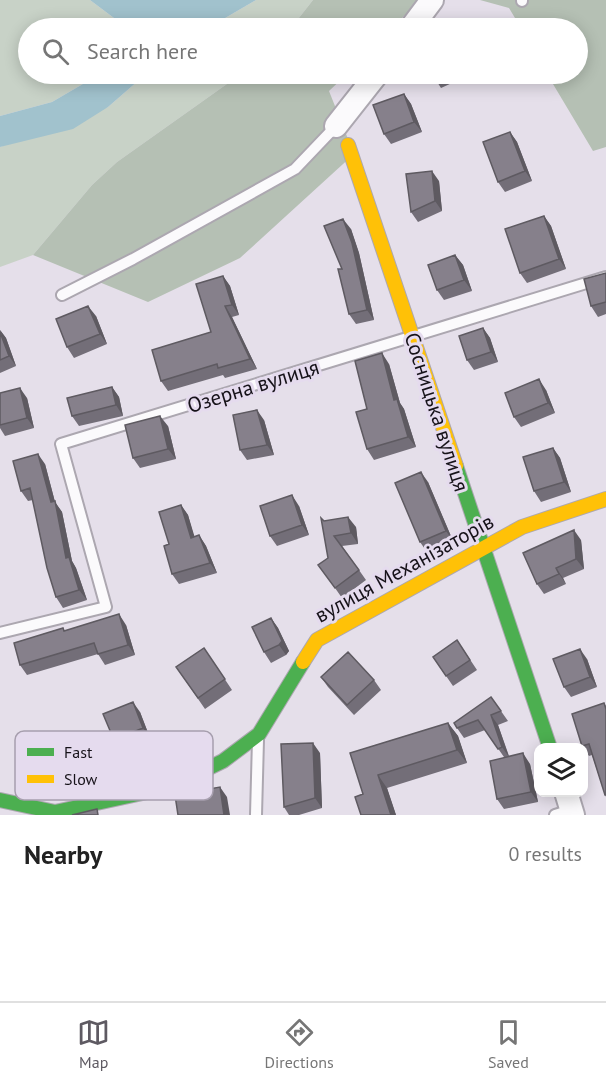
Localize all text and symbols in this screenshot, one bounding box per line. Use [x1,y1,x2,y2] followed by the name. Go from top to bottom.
[18,18,588,84] search box
[39,35,72,68] icon: search
[87,37,198,65] text: Search here
[399,329,475,495] street label: Сосницька вулиця
[184,353,322,419] street label: Озерна вулиця
[310,508,498,628] street label: вулиця Механізаторів
[15,731,213,800] legend
[64,742,93,762] text: Fast
[534,743,588,797] map controls
[534,743,588,797] button: layers
[64,769,98,789] text: Slow
[24,838,102,871] text: Nearby
[509,841,582,867] text: 0 results
[77,1016,110,1072] tab: Map
[265,1016,334,1072] tab: Directions
[488,1016,529,1072] tab: Saved

